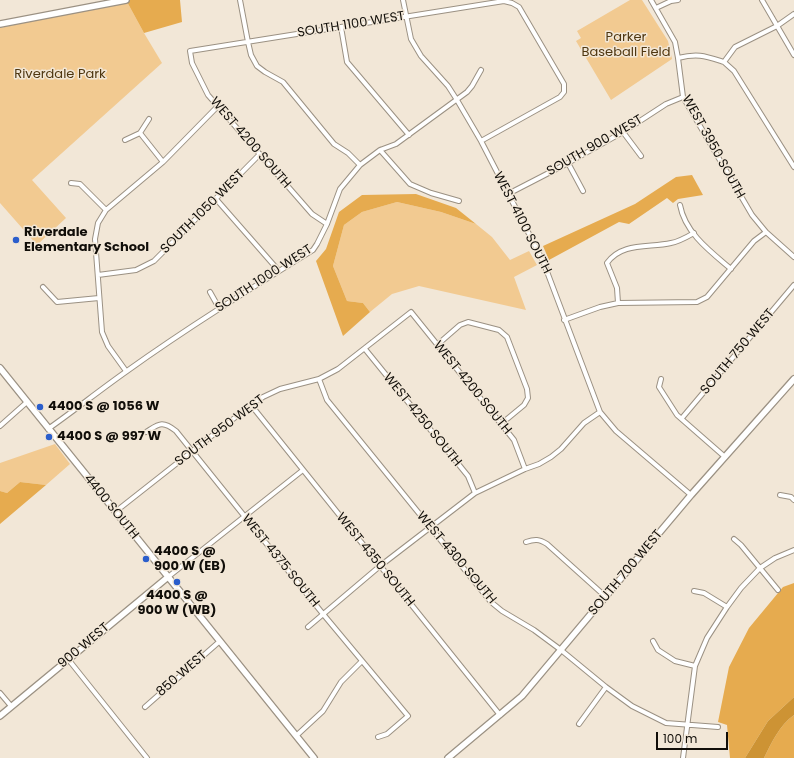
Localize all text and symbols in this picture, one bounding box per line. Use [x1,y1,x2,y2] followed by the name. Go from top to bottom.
[296,9,406,41] street label: SOUTH 1100 WEST
[582,30,670,61] park label: Parker Baseball Field
[14,67,106,83] park label: Riverdale Park
[678,93,748,201] street label: WEST 3950 SOUTH
[206,94,294,192] street label: WEST 4200 SOUTH
[544,112,646,180] street label: SOUTH 900 WEST
[158,167,248,257] street label: SOUTH 1050 WEST
[490,169,554,277] street label: WEST 4100 SOUTH
[24,225,149,256] place label: Riverdale Elementary School
[11,235,21,245] marker: Riverdale Elementary School
[213,242,315,316] street label: SOUTH 1000 WEST
[698,306,778,398] street label: SOUTH 750 WEST
[430,338,514,438] street label: WEST 4200 SOUTH
[380,370,464,470] street label: WEST 4250 SOUTH
[172,392,268,470] street label: SOUTH 950 WEST
[48,399,159,415] place label: 4400 S @ 1056 W
[35,402,45,412] marker: 4400 S @ 1056 W
[57,429,161,445] place label: 4400 S @ 997 W
[44,432,54,442] marker: 4400 S @ 997 W
[80,471,142,543] street label: 4400 SOUTH
[413,509,499,607] street label: WEST 4300 SOUTH
[333,510,417,610] street label: WEST 4350 SOUTH
[238,512,322,610] street label: WEST 4375 SOUTH
[586,527,666,619] street label: SOUTH 700 WEST
[154,544,226,575] place label: 4400 S @ 900 W (EB)
[141,554,151,564] marker: 4400 S @ 900 W (EB)
[172,577,182,587] marker: 4400 S @ 900 W (WB)
[138,588,216,619] place label: 4400 S @ 900 W (WB)
[55,620,113,672] street label: 900 WEST
[153,648,211,700] street label: 850 WEST
[658,724,730,750] scale bar
[663,730,697,747] text: 100 m

